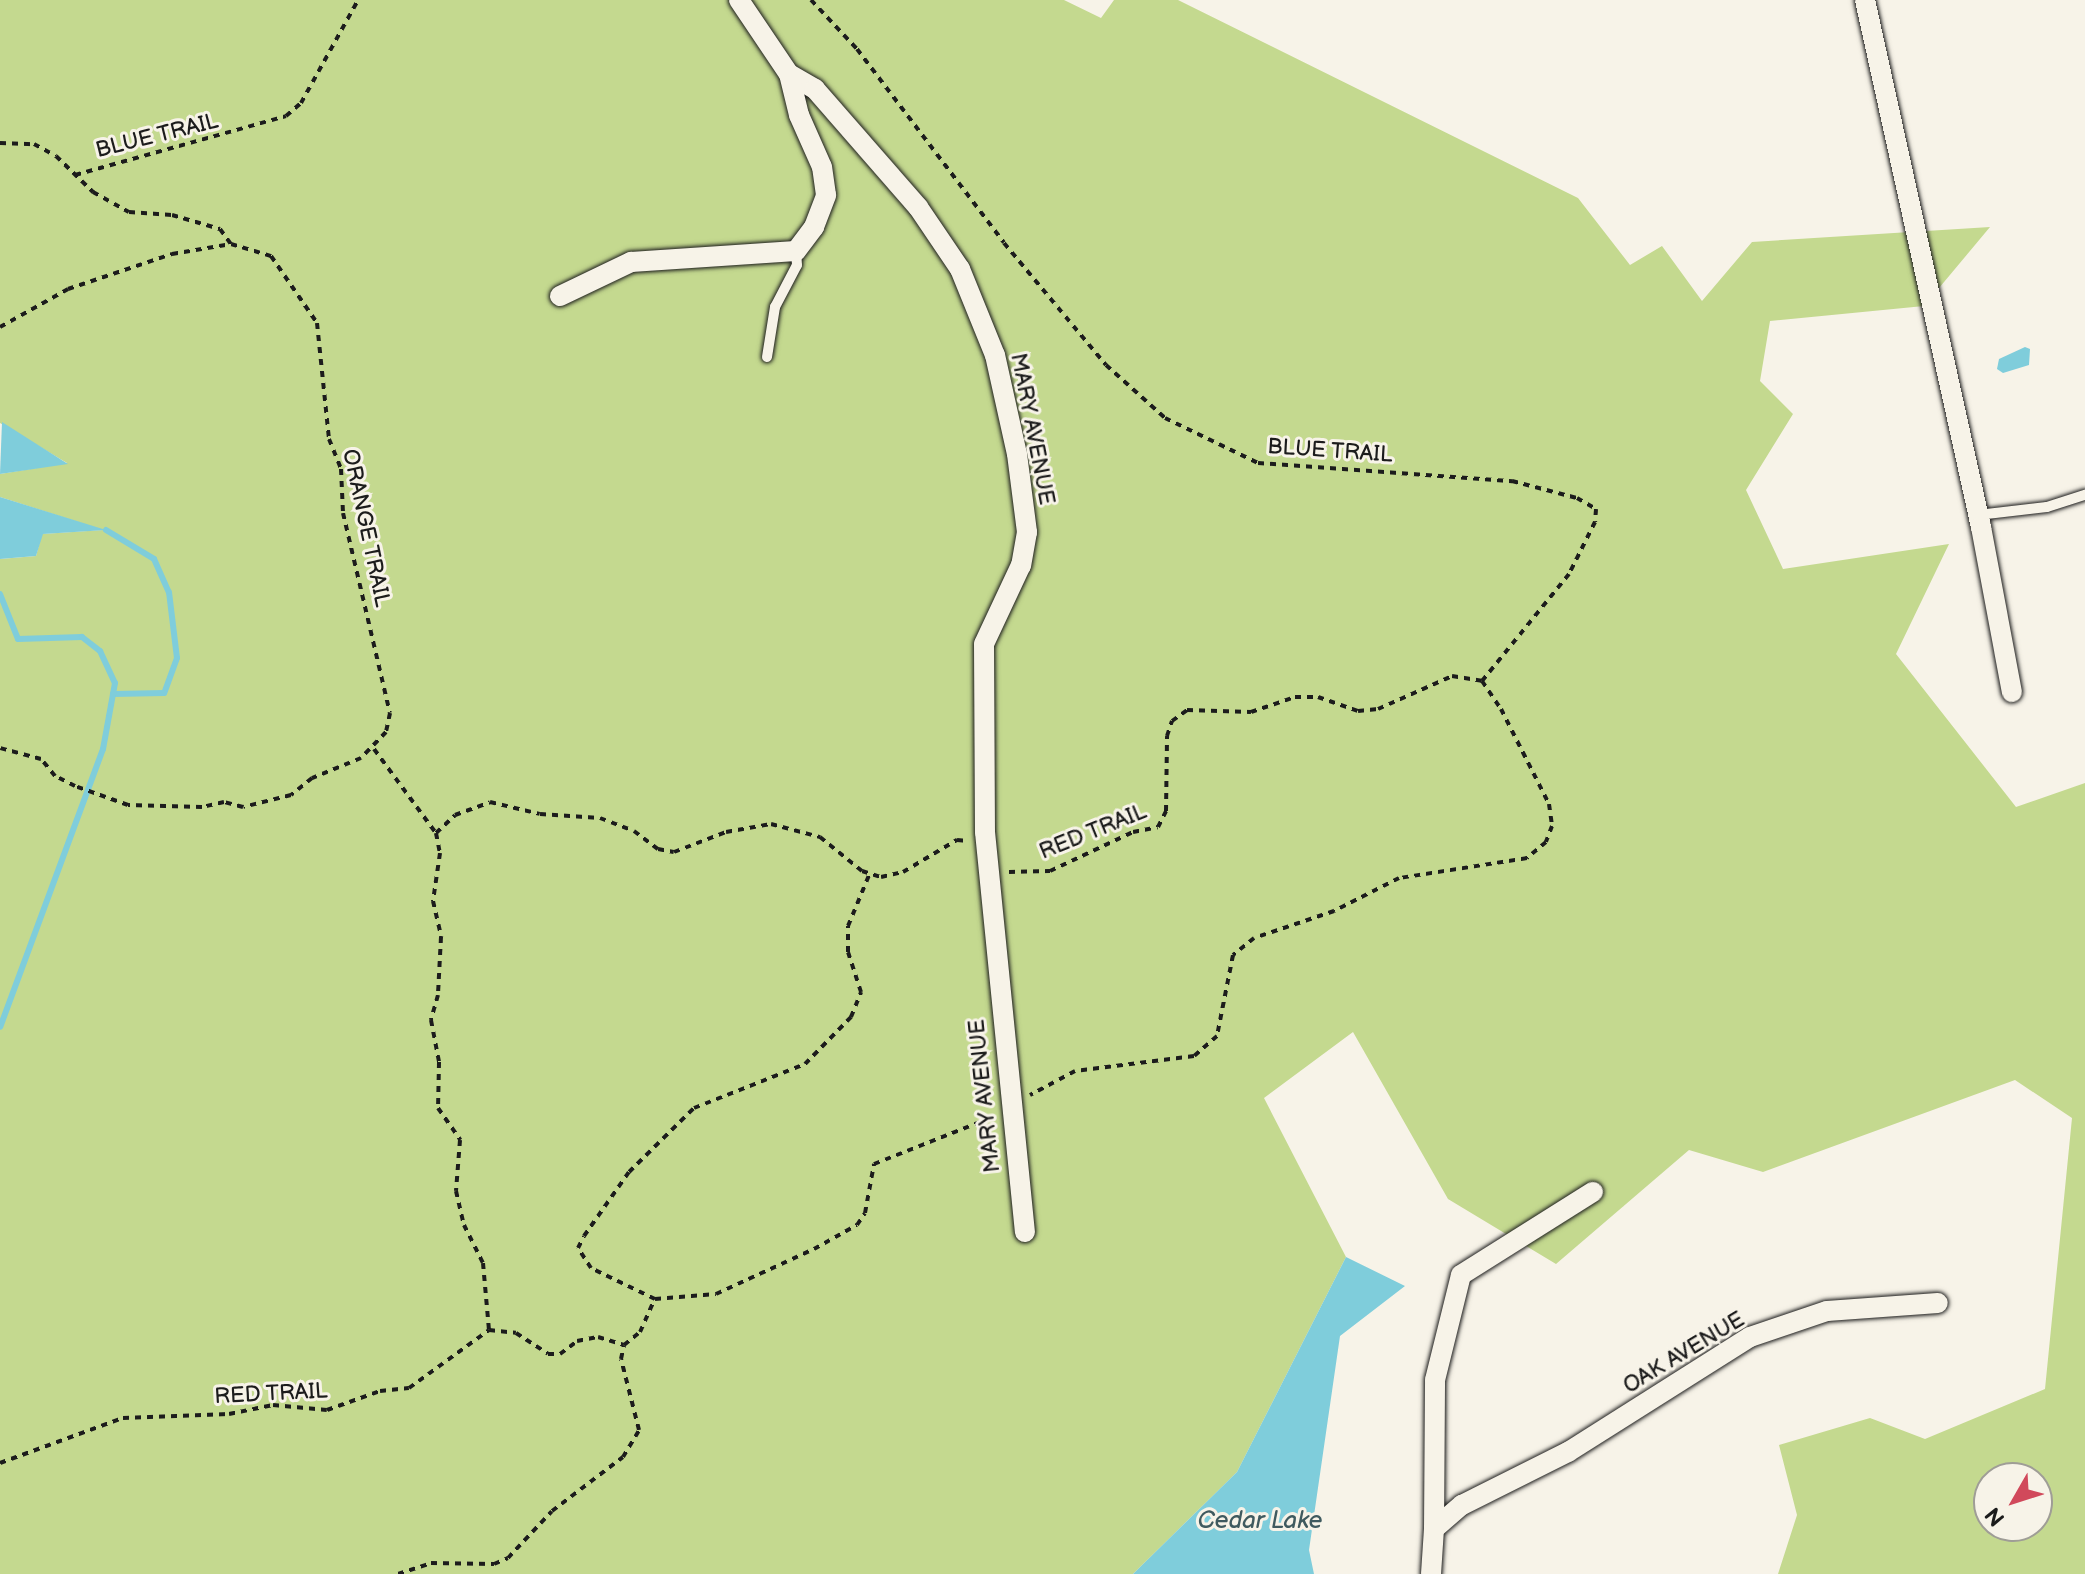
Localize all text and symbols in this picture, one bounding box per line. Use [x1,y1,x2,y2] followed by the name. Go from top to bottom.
[93,108,221,164] street label: BLUE TRAIL
[1004,351,1060,507] street label: MARY AVENUE
[1266,433,1394,469] street label: BLUE TRAIL
[336,446,396,610] street label: ORANGE TRAIL
[1035,798,1151,866] street label: RED TRAIL
[964,1018,1006,1174] street label: MARY AVENUE
[1619,1307,1749,1399] street label: OAK AVENUE
[213,1378,329,1410] street label: RED TRAIL
[1973,1462,2053,1542] north arrow
[1980,1501,2011,1531] text: N
[1197,1507,1323,1535] water label: Cedar Lake

